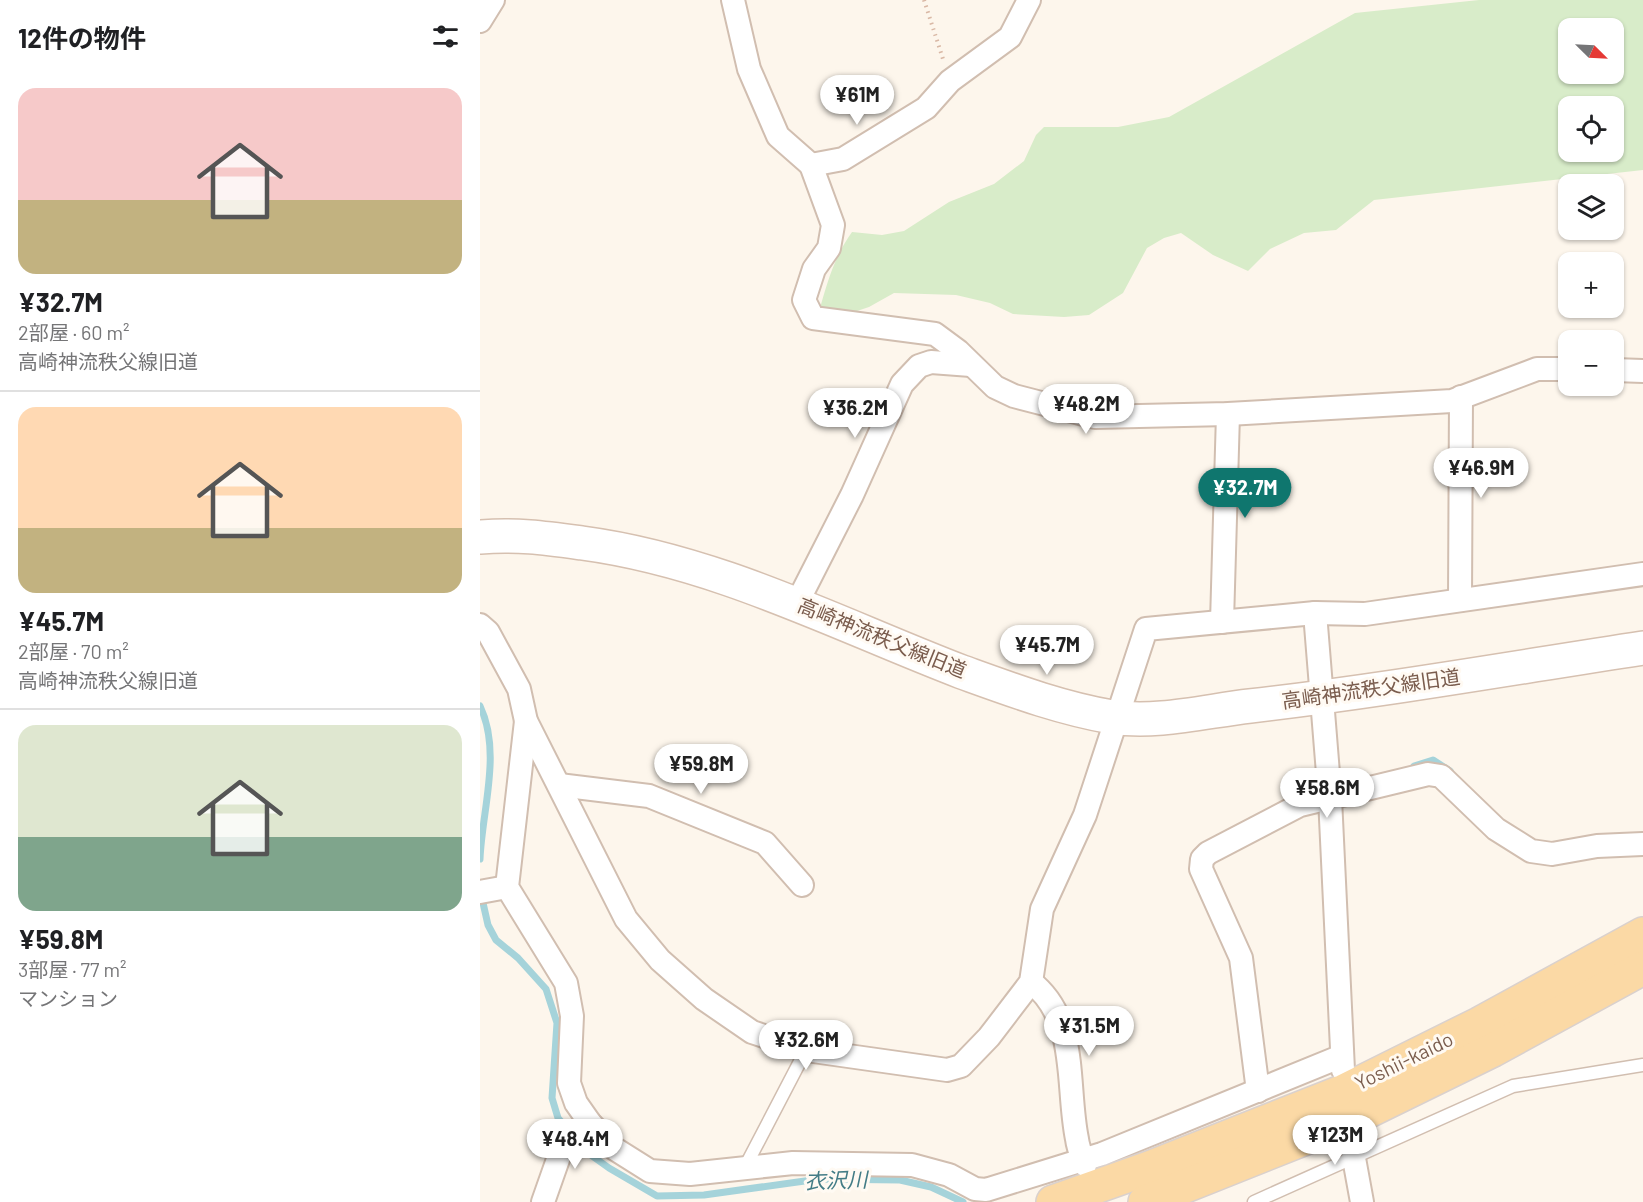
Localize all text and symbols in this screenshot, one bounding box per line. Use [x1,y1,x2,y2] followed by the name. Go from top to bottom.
[1558,18,1624,84] north arrow
[1558,18,1624,396] map controls
[429,20,462,53] icon: filters
[18,22,146,53] text: 12件の物件
[821,75,893,126] pin: ¥61M
[834,82,880,106] text: ¥61M
[1558,96,1624,162] button: locate
[186,127,294,235] icon: home
[1558,174,1624,240] button: layers
[1558,252,1624,318] button: +
[18,286,103,317] text: ¥32.7M
[18,320,130,344] text: 2部屋 · 60 m²
[1558,330,1624,396] button: −
[18,349,198,373] text: 高崎神流秩父線旧道
[1037,384,1135,435] pin: ¥48.2M
[806,388,904,439] pin: ¥36.2M
[1052,391,1120,415] text: ¥48.2M
[822,395,888,419] text: ¥36.2M
[186,446,294,554] icon: home
[1432,448,1530,499] pin: ¥46.9M
[1448,455,1514,479] text: ¥46.9M
[1196,468,1294,519] pin: ¥32.7M
[1212,475,1278,499] text: ¥32.7M
[794,592,970,682] street label: 高崎神流秩父線旧道
[18,605,104,636] text: ¥45.7M
[998,625,1096,676] pin: ¥45.7M
[1014,632,1080,656] text: ¥45.7M
[18,639,129,663] text: 2部屋 · 70 m²
[1280,664,1462,712] street label: 高崎神流秩父線旧道
[18,668,198,692] text: 高崎神流秩父線旧道
[652,744,750,795] pin: ¥59.8M
[668,751,734,775] text: ¥59.8M
[186,764,294,872] icon: home
[1278,768,1376,819] pin: ¥58.6M
[1294,775,1360,799] text: ¥58.6M
[18,923,103,954] text: ¥59.8M
[18,957,126,981] text: 3部屋 · 77 m²
[18,986,118,1010] text: マンション
[1040,1006,1138,1057] pin: ¥31.5M
[1058,1013,1120,1037] text: ¥31.5M
[757,1020,855,1071] pin: ¥32.6M
[1350,1026,1457,1094] street label: Yoshii-kaido
[773,1027,839,1051] text: ¥32.6M
[1293,1115,1377,1166] pin: ¥123M
[526,1119,624,1170] pin: ¥48.4M
[1307,1122,1363,1146] text: ¥123M
[541,1126,609,1150] text: ¥48.4M
[804,1166,870,1193] water label: 衣沢川

